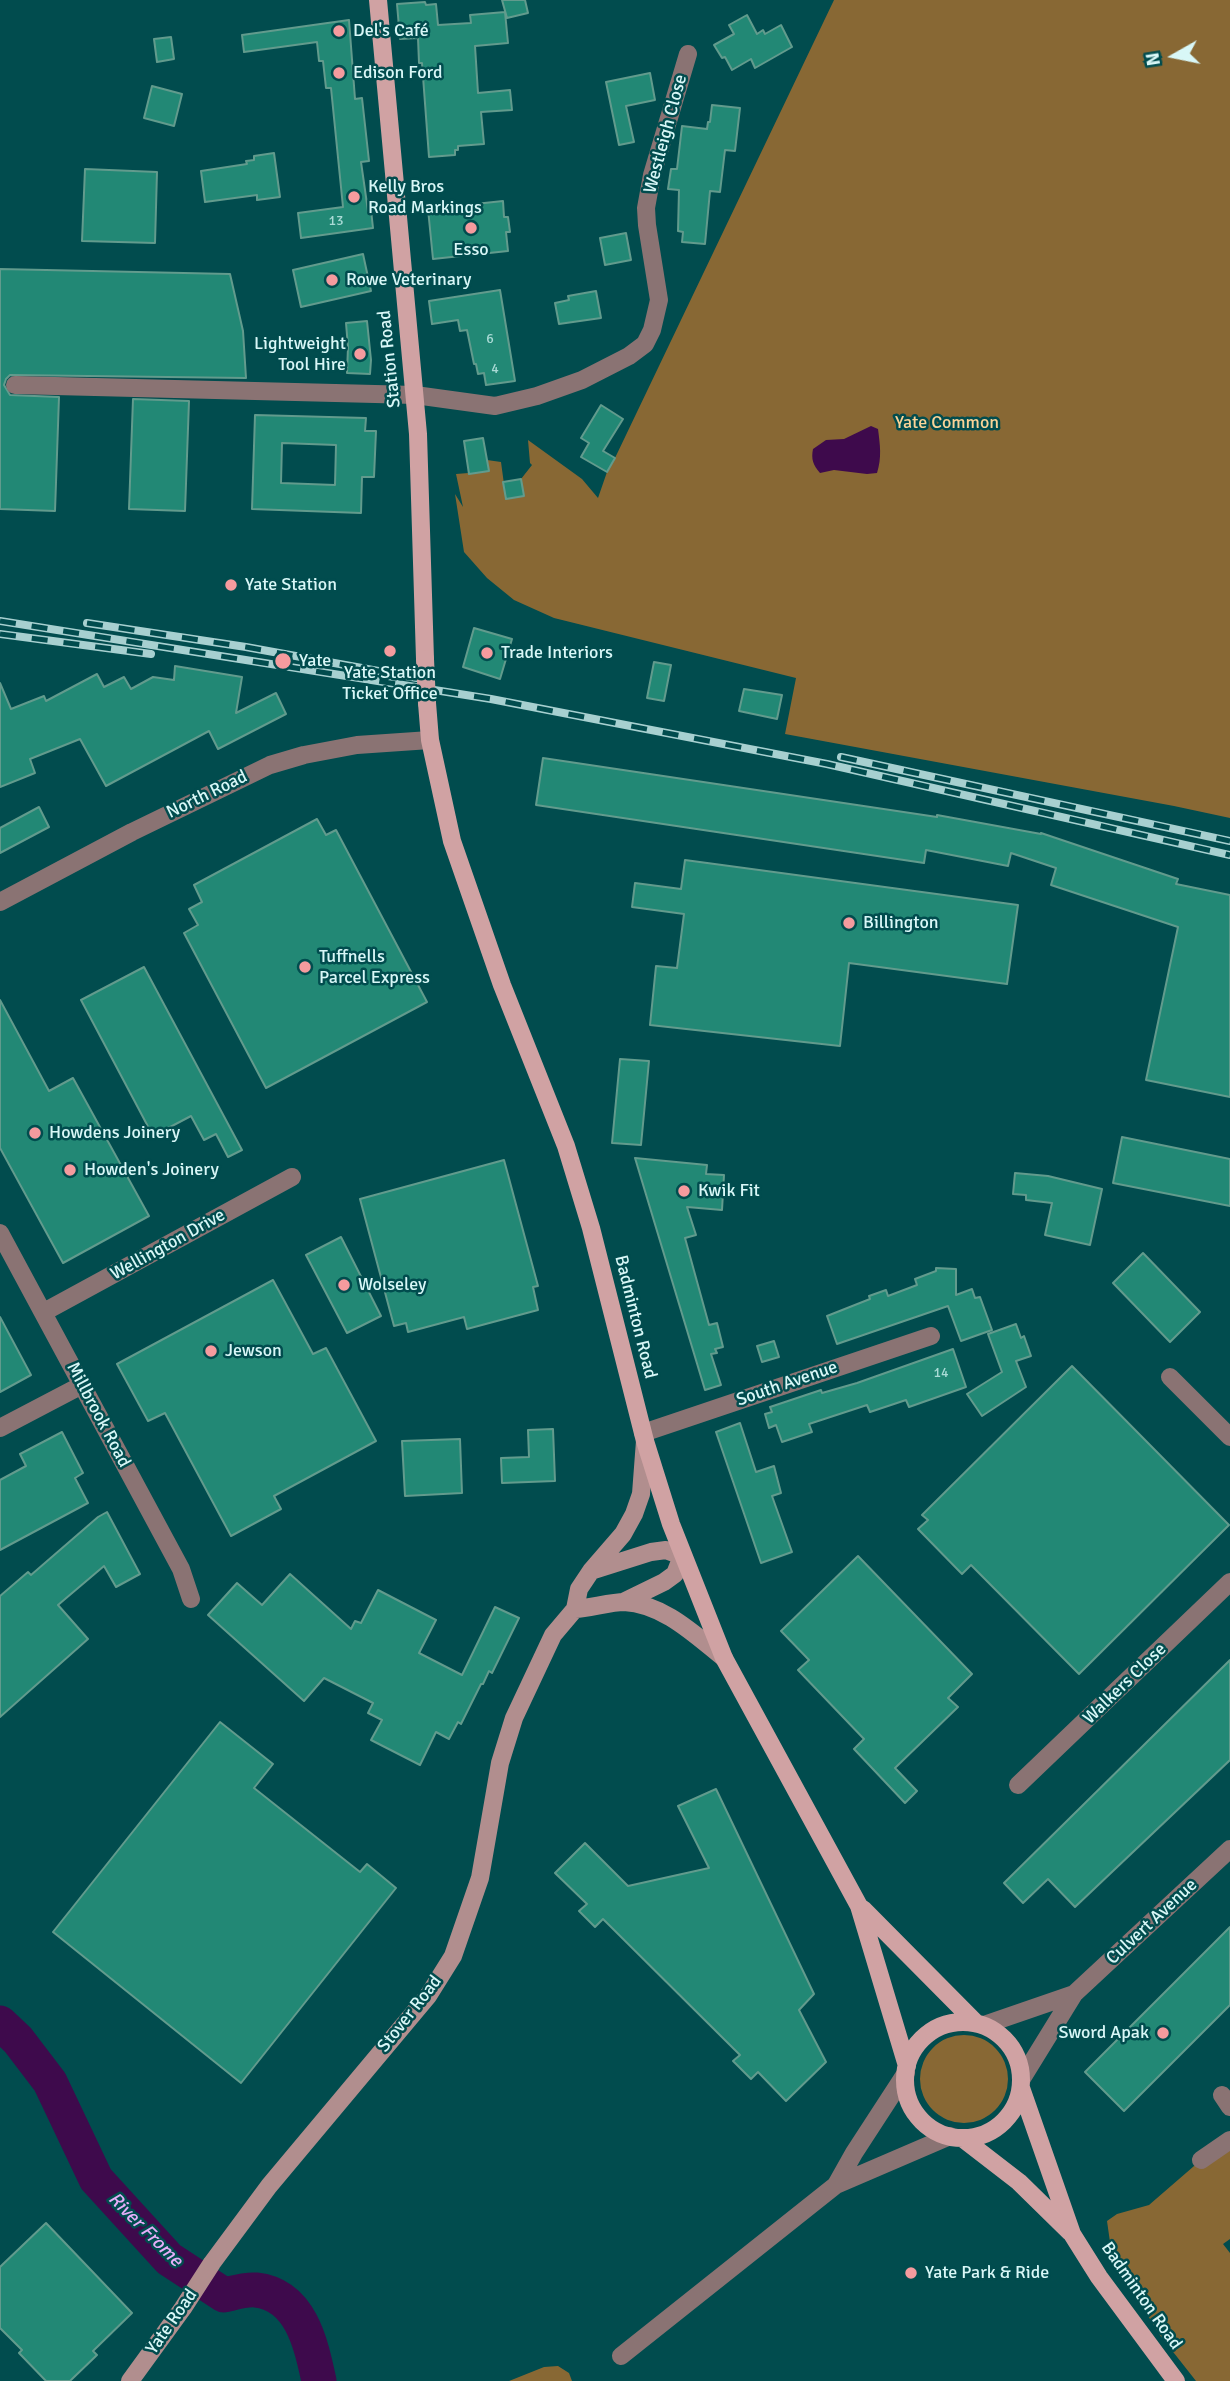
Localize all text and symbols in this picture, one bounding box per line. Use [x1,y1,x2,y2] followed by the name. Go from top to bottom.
[353,20,429,42] place label: Del's Café
[1139,21,1209,91] north arrow
[331,23,347,39] marker: Del's Café
[1140,51,1166,68] text: N
[353,62,443,84] place label: Edison Ford
[331,65,347,81] marker: Edison Ford
[640,72,692,196] street label: Westleigh Close
[368,176,482,218] place label: Kelly Bros Road Markings
[346,189,362,205] marker: Kelly Bros Road Markings
[328,213,344,229] house number: 13
[463,220,479,236] marker: Esso
[453,239,489,261] place label: Esso
[346,269,471,291] place label: Rowe Veterinary
[324,272,340,288] marker: Rowe Veterinary
[374,309,406,409] street label: Station Road
[486,331,494,347] house number: 6
[254,333,346,376] place label: Lightweight Tool Hire
[352,346,368,362] marker: Lightweight Tool Hire
[491,361,499,377] house number: 4
[895,412,999,434] park label: Yate Common
[245,574,337,596] place label: Yate Station
[223,577,239,593] marker: Yate Station
[501,642,613,664] place label: Trade Interiors
[382,643,398,659] marker: Yate Station Ticket Office
[479,645,495,661] marker: Trade Interiors
[299,650,331,672] place label: Yate
[273,651,293,671] marker: Yate
[342,662,438,704] place label: Yate Station Ticket Office
[163,766,251,824] street label: North Road
[863,912,939,934] place label: Billington
[841,915,857,931] marker: Billington
[319,946,430,988] place label: Tuffnells Parcel Express
[297,959,313,975] marker: Tuffnells Parcel Express
[49,1122,180,1144] place label: Howdens Joinery
[27,1125,43,1141] marker: Howdens Joinery
[84,1159,219,1181] place label: Howden's Joinery
[62,1162,78,1178] marker: Howden's Joinery
[698,1180,760,1202] place label: Kwik Fit
[676,1183,692,1199] marker: Kwik Fit
[107,1205,229,1285] street label: Wellington Drive
[609,1253,661,1381] street label: Badminton Road
[358,1274,426,1296] place label: Wolseley
[336,1277,352,1293] marker: Wolseley
[225,1340,282,1362] place label: Jewson
[203,1343,219,1359] marker: Jewson
[734,1357,840,1411] street label: South Avenue
[61,1359,135,1471] street label: Millbrook Road
[933,1365,949,1381] house number: 14
[1079,1639,1171,1729] street label: Walkers Close
[1102,1874,1202,1970] street label: Culvert Avenue
[373,1971,447,2057] street label: Stover Road
[1059,2022,1149,2044] place label: Sword Apak
[1155,2025,1171,2041] marker: Sword Apak
[103,2188,187,2272] water label: River Frome
[1096,2238,1186,2354] street label: Badminton Road
[925,2262,1049,2284] place label: Yate Park & Ride
[903,2265,919,2281] marker: Yate Park & Ride
[142,2285,202,2359] street label: Yate Road

